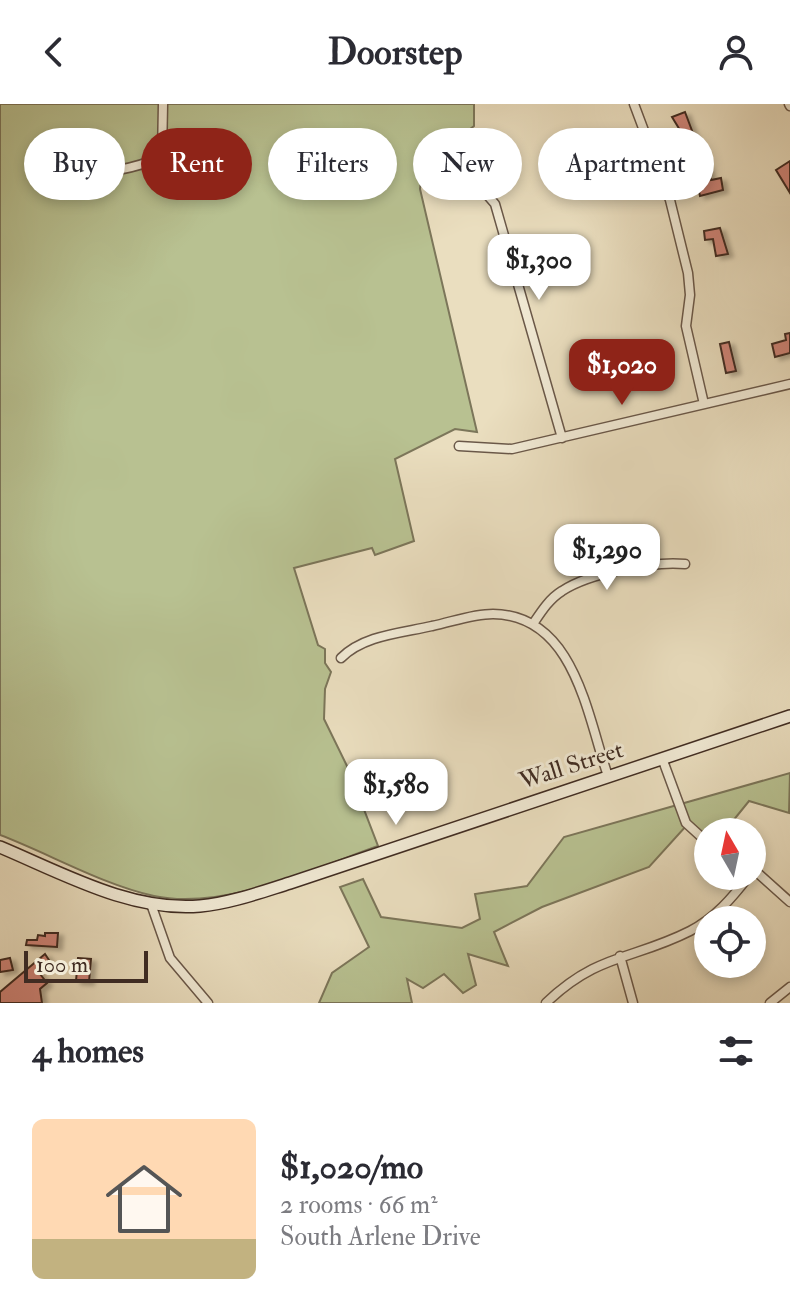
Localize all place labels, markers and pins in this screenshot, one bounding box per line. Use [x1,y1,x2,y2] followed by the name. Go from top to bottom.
[474,234,604,302] pin: $1,300
[557,339,687,407] pin: $1,020
[542,524,672,592] pin: $1,290
[331,759,461,827] pin: $1,580

